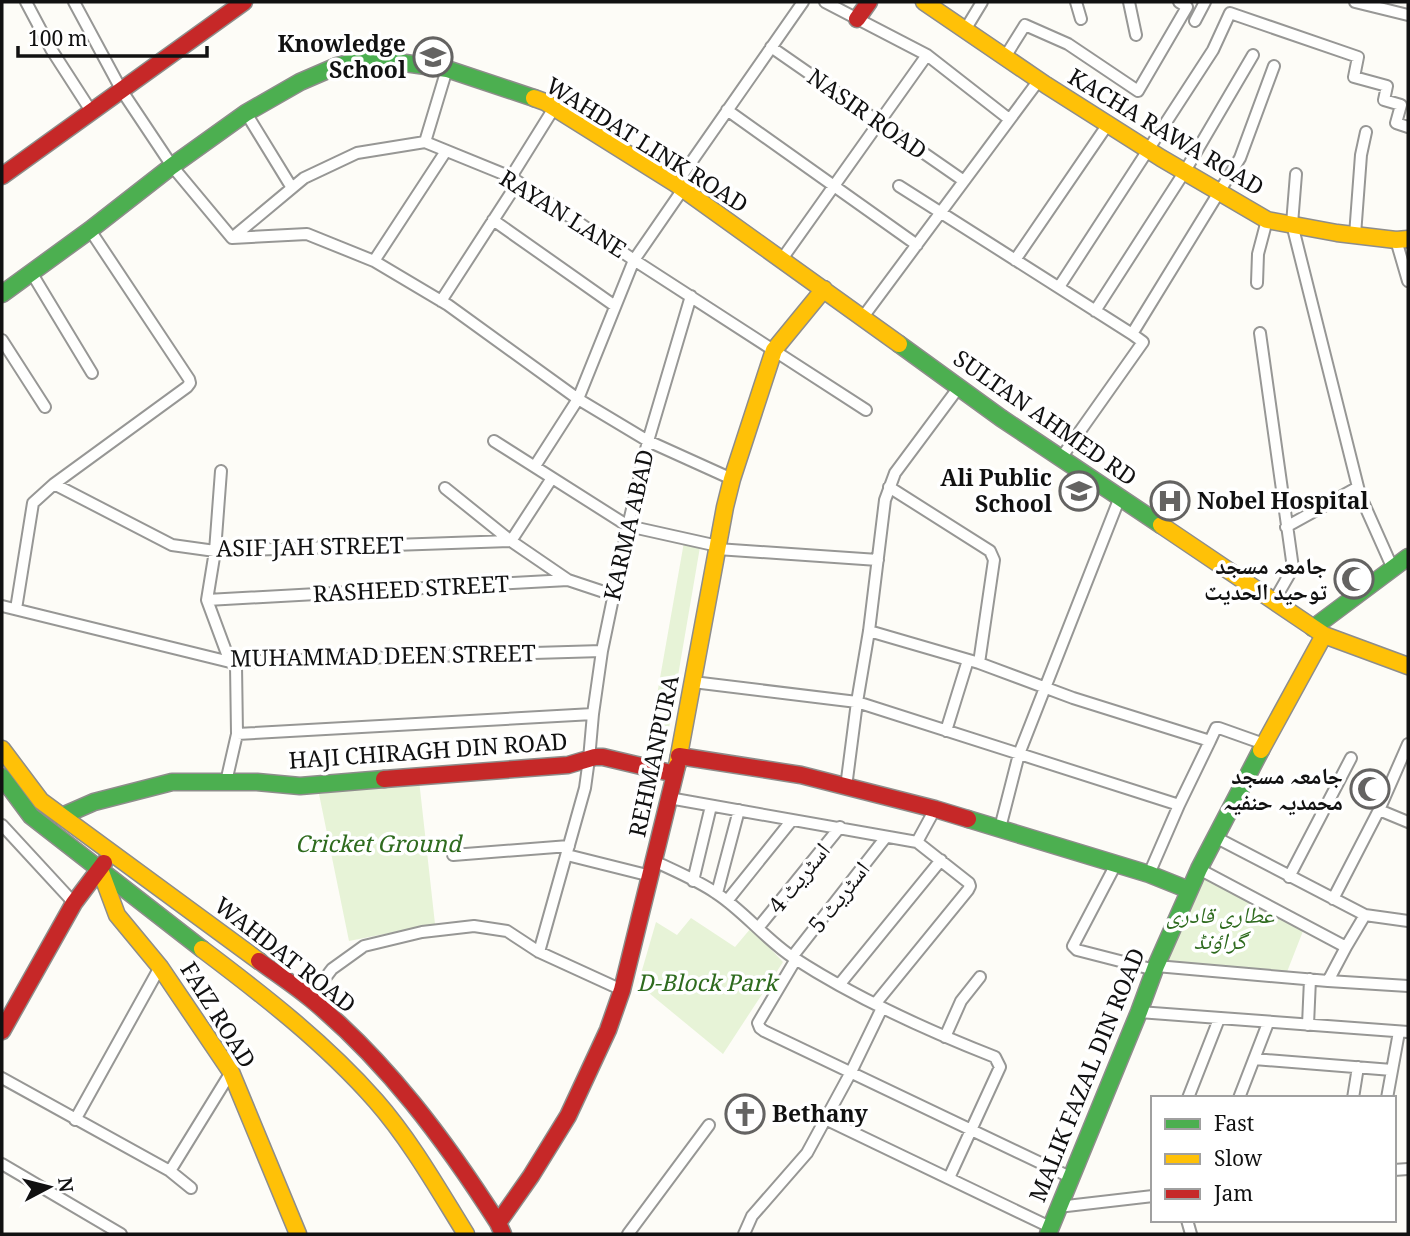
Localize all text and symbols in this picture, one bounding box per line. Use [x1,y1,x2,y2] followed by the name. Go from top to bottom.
[18,14,206,58] scale bar
[28,24,88,59] text: 100 m
[277,27,406,93] place label: Knowledge School
[412,36,454,78] school or university icon: Knowledge School
[797,60,934,173] street label: NASIR ROAD
[1059,60,1270,209] street label: KACHA RAWA ROAD
[536,69,755,226] street label: WAHDAT LINK ROAD
[490,161,633,272] street label: RAYAN LANE
[943,342,1144,499] street label: SULTAN AHMED RD
[595,446,669,605] street label: KARMA ABAD
[940,461,1052,527] place label: Ali Public School
[1058,470,1100,512] school or university icon: Ali Public School
[1149,480,1191,522] hospital icon: Nobel Hospital
[1197,484,1369,524] place label: Nobel Hospital
[216,528,404,572] street label: ASIF JAH STREET
[1204,549,1328,615] place label: جامعہ مسجد توحید الحدیٽ
[1333,558,1375,600] mosque icon: جامعہ مسجد توحید الحدیٽ
[312,567,510,617] street label: RASHEED STREET
[230,636,536,682] street label: MUHAMMAD DEEN STREET
[620,671,694,841] street label: REHMANPURA
[287,724,569,784] street label: HAJI CHIRAGH DIN ROAD
[1223,759,1343,825] place label: جامعہ مسجد محمدیہ حنفیہ
[1349,768,1391,810] mosque icon: جامعہ مسجد محمدیہ حنفیہ
[295,827,464,867] park label: Cricket Ground
[760,835,843,925] street label: اسٹریٹ 4
[800,854,883,944] street label: اسٹریٹ 5
[203,889,363,1026] street label: WAHDAT ROAD
[1166,898,1274,964] park label: عطاری قادری گراؤنڈ
[1020,943,1159,1209] street label: MALIK FAZAL DIN ROAD
[167,955,264,1078] street label: FAIZ ROAD
[637,966,780,1006] park label: D-Block Park
[724,1093,766,1135] church icon: Bethany
[1151,1096,1396,1222] legend
[772,1097,868,1137] place label: Bethany
[1214,1109,1254,1144] text: Fast
[1214,1144,1263,1179] text: Slow
[14,1152,84,1222] north arrow
[46,1176,80,1195] text: N
[1213,1179,1253,1214] text: Jam

